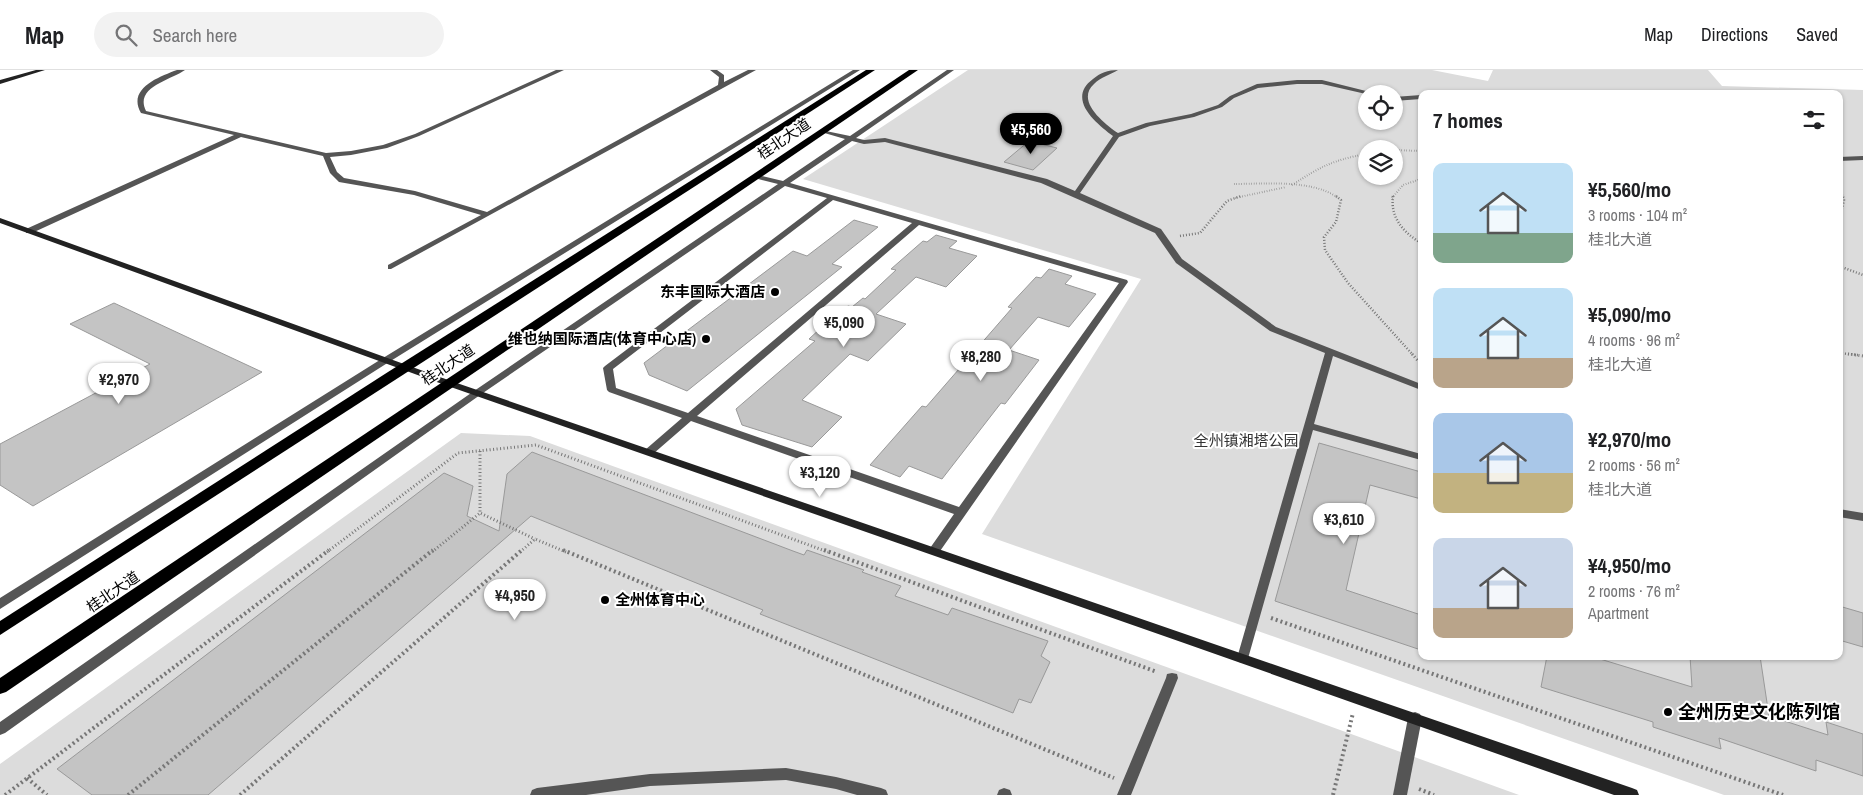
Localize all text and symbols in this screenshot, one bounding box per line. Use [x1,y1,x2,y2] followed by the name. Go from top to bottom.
[94,12,444,57] search box
[25,19,64,51] text: Map
[112,21,140,49] icon: search
[152,22,237,48] text: Search here
[1644,22,1673,47] text: Map
[1701,22,1768,47] text: Directions
[1796,22,1838,47] text: Saved
[1358,85,1403,185] map controls
[1358,85,1403,130] button: locate
[1433,106,1503,135] text: 7 homes
[1800,106,1828,134] icon: filters
[990,112,1072,155] pin: ¥5,560
[753,113,814,164] street label: 桂北大道
[1011,118,1051,140] text: ¥5,560
[1358,140,1403,185] button: layers
[1588,175,1671,204] text: ¥5,560/mo
[1473,183,1533,243] icon: home
[1588,204,1687,226] text: 3 rooms · 104 m²
[1588,228,1652,250] text: 桂北大道
[660,281,765,302] place label: 东丰国际大酒店
[769,286,781,298] marker: 东丰国际大酒店
[1588,300,1671,329] text: ¥5,090/mo
[803,306,885,348] pin: ¥5,090
[1473,308,1533,368] icon: home
[824,311,864,333] text: ¥5,090
[508,328,696,349] place label: 维也纳国际酒店(体育中心店)
[1588,329,1680,351] text: 4 rooms · 96 m²
[700,333,712,345] marker: 维也纳国际酒店(体育中心店)
[417,339,478,390] street label: 桂北大道
[940,340,1022,382] pin: ¥8,280
[961,345,1001,367] text: ¥8,280
[1588,353,1652,375] text: 桂北大道
[78,362,160,405] pin: ¥2,970
[99,368,139,390] text: ¥2,970
[1588,425,1671,454] text: ¥2,970/mo
[1193,430,1299,451] park label: 全州镇湘塔公园
[1473,433,1533,493] icon: home
[1588,454,1680,476] text: 2 rooms · 56 m²
[779,456,861,498] pin: ¥3,120
[800,461,840,483] text: ¥3,120
[1588,478,1652,500] text: 桂北大道
[1303,502,1385,545] pin: ¥3,610
[1324,508,1364,530] text: ¥3,610
[1588,551,1671,580] text: ¥4,950/mo
[1473,558,1533,618] icon: home
[82,566,143,617] street label: 桂北大道
[474,578,556,621] pin: ¥4,950
[1588,580,1680,602] text: 2 rooms · 76 m²
[495,584,535,606] text: ¥4,950
[615,589,705,610] place label: 全州体育中心
[599,594,611,606] marker: 全州体育中心
[1588,602,1649,624] text: Apartment
[1678,699,1840,724] place label: 全州历史文化陈列馆
[1662,706,1674,718] marker: 全州历史文化陈列馆

